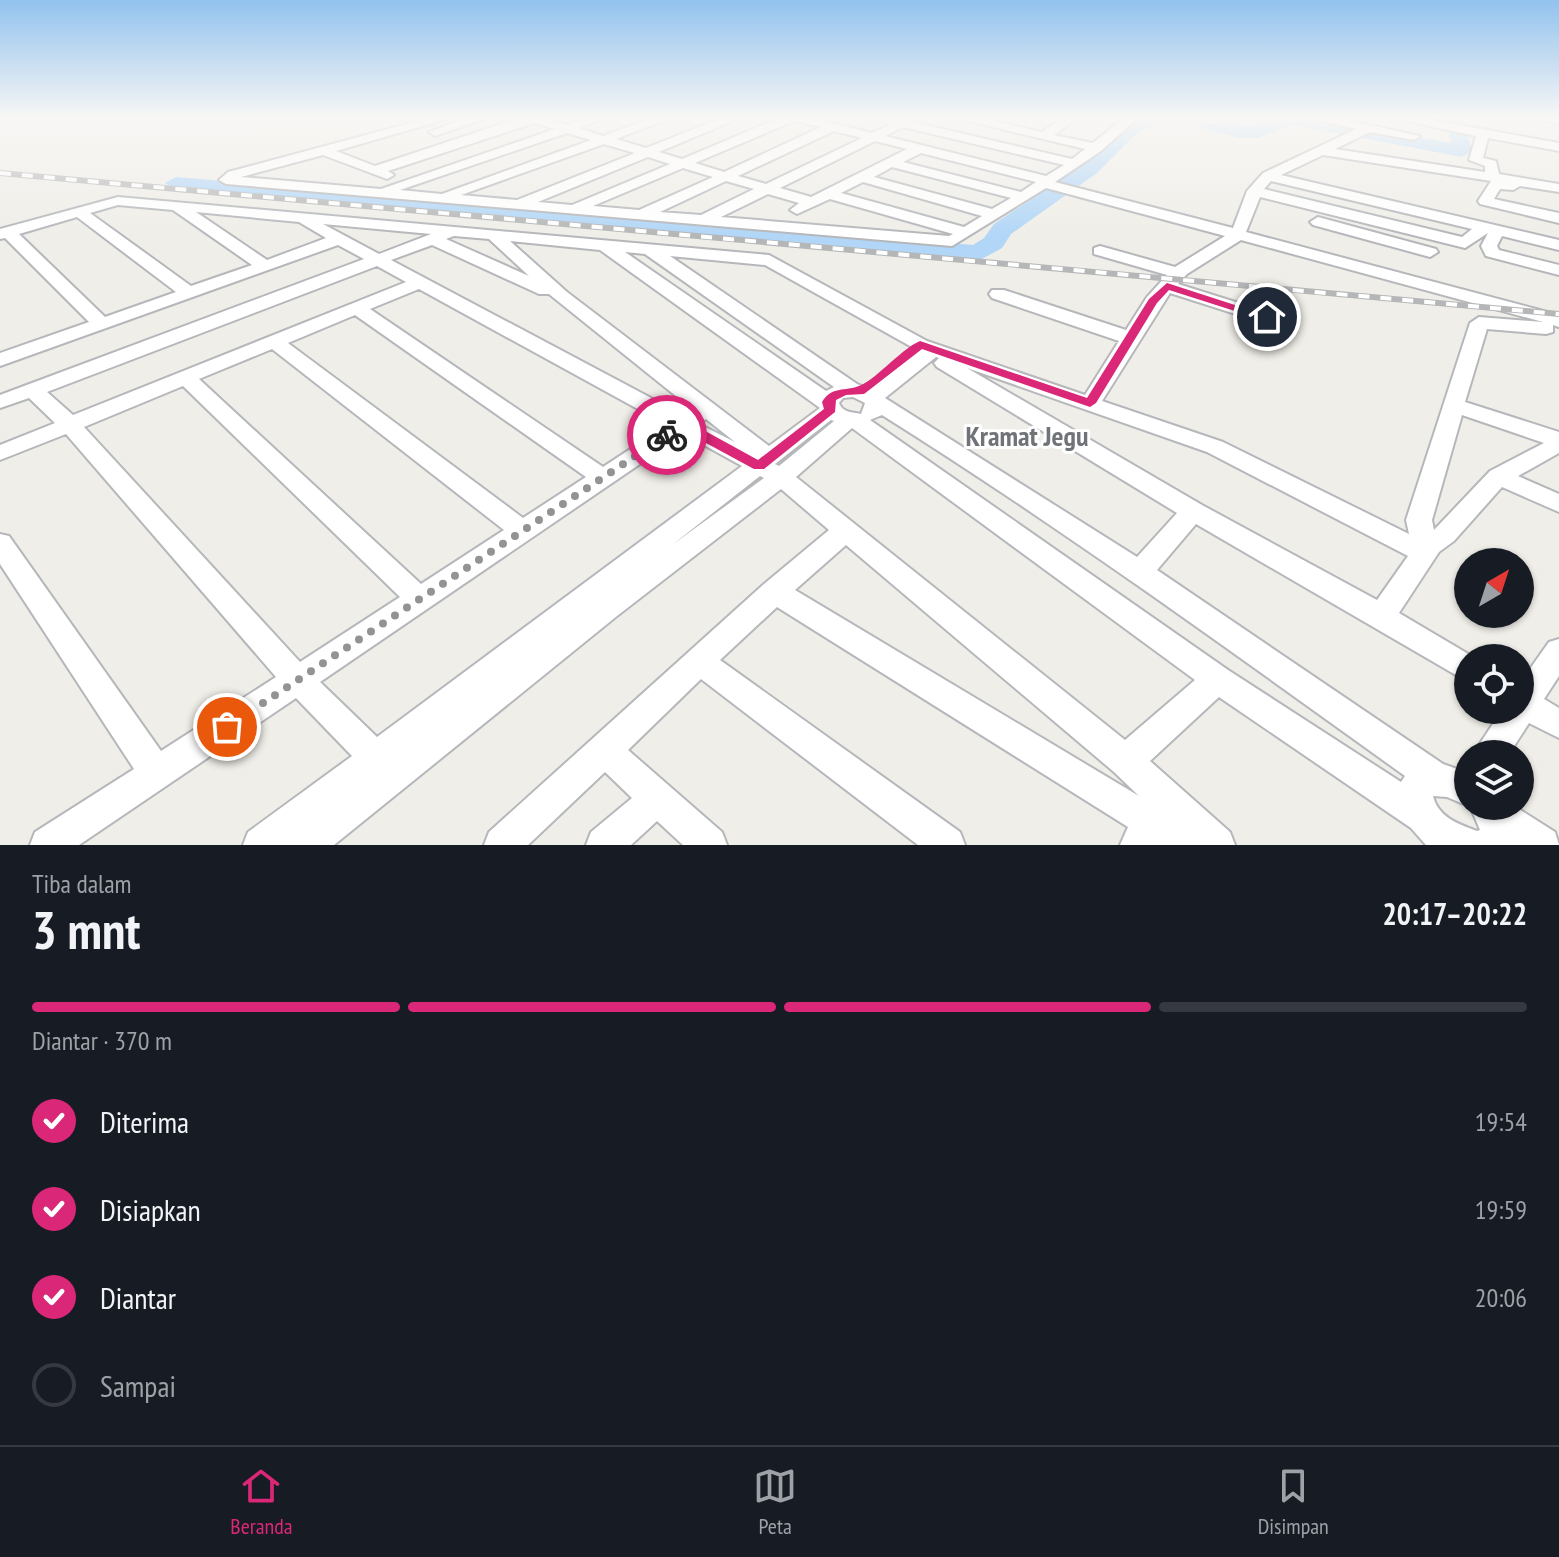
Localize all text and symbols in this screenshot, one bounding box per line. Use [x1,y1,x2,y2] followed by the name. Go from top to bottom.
[1233,283,1301,351] pin
[1245,295,1289,339] icon: home
[627,395,707,475] courier
[645,413,689,457] icon: bike
[966,417,1088,454] district label: Kramat Jegu
[1454,548,1534,628] north arrow
[1454,548,1534,820] map controls
[1454,644,1534,724] button: locate
[193,693,261,761] pin
[205,705,249,749] icon: bag
[1454,740,1534,820] button: layers
[32,867,132,900] text: Tiba dalam
[1383,894,1527,933] text: 20:17–20:22
[32,896,140,963] text: 3 mnt
[32,1024,172,1057] text: Diantar · 370 m
[32,1099,76,1143] icon: check
[100,1102,189,1141] text: Diterima
[1475,1105,1527,1138] text: 19:54
[32,1187,76,1231] icon: check
[100,1190,201,1229] text: Disiapkan
[1475,1193,1527,1226] text: 19:59
[32,1275,76,1319] icon: check
[100,1278,176,1317] text: Diantar
[1475,1281,1527,1314] text: 20:06
[100,1366,176,1405] text: Sampai
[230,1464,293,1540] tab: Beranda
[753,1464,797,1540] tab: Peta
[1258,1464,1329,1540] tab: Disimpan

